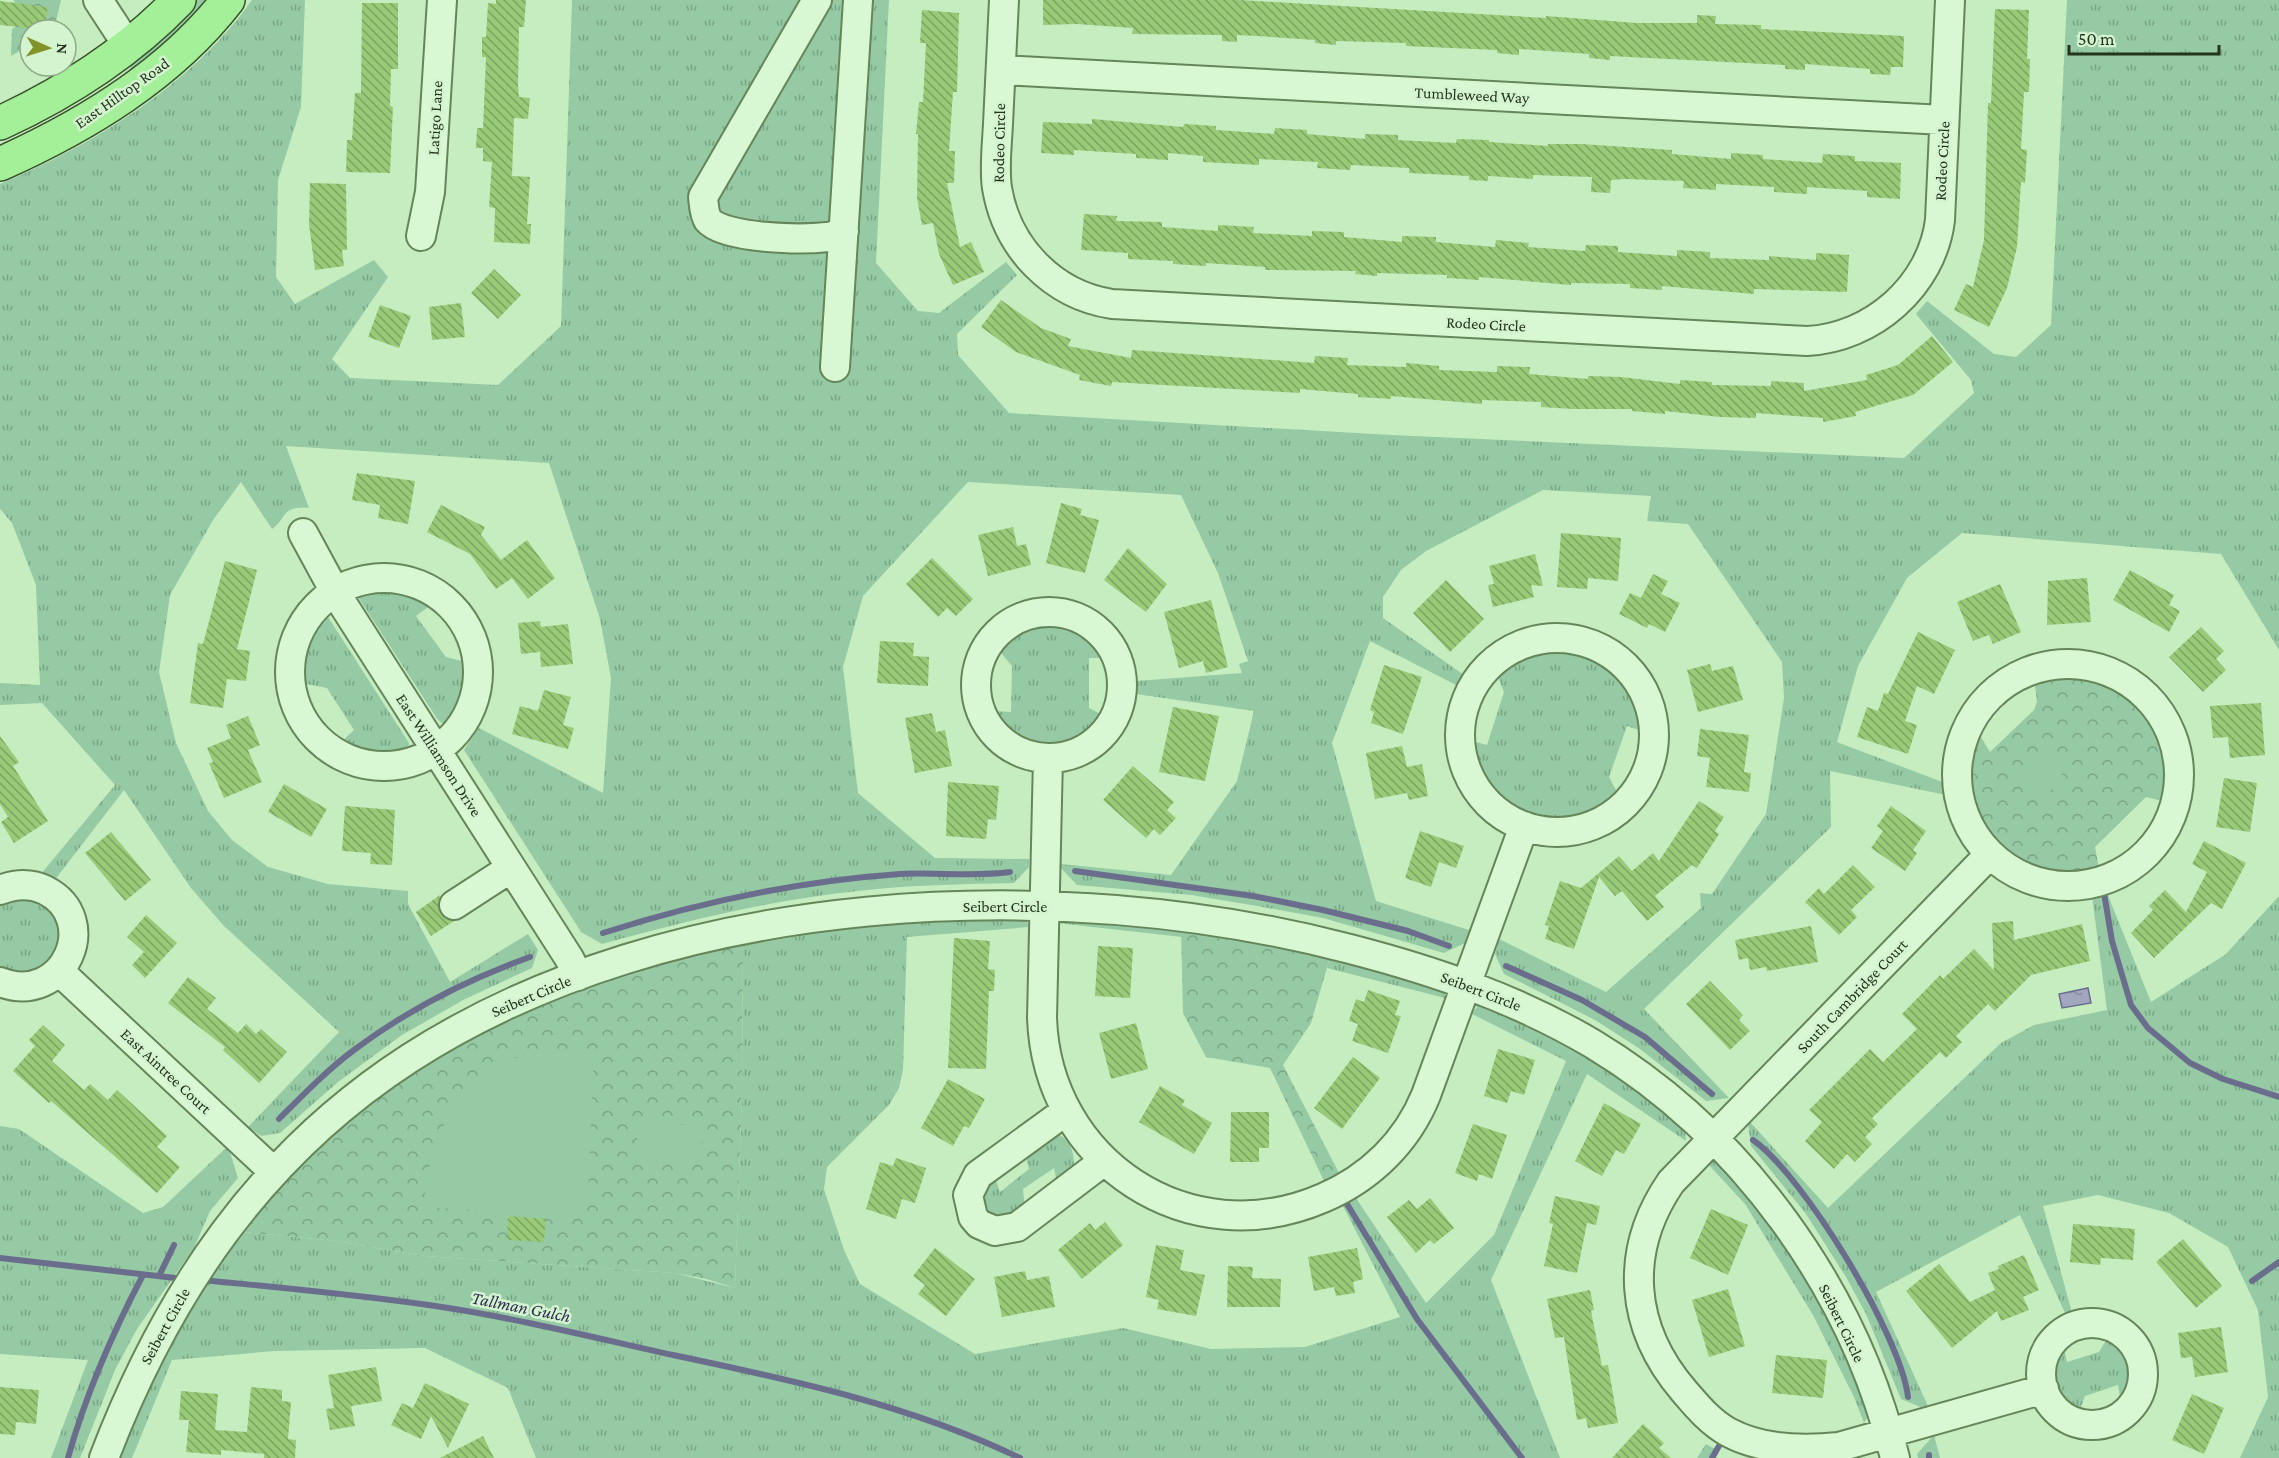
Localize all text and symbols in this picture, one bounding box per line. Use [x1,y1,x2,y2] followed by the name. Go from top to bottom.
[18,18,78,78] north arrow
[2069,18,2219,56] scale bar
[2078,29,2115,49] text: 50 m
[54,43,71,55] text: N
[72,54,173,133] street label: East Hilltop Road
[425,80,446,156] street label: Latigo Lane
[1414,83,1531,108] street label: Tumbleweed Way
[990,103,1008,183] street label: Rodeo Circle
[1931,121,1953,201] street label: Rodeo Circle
[1446,313,1526,335] street label: Rodeo Circle
[393,691,485,819] street label: East Williamson Drive
[963,898,1047,915] street label: Seibert Circle
[1793,935,1912,1057] street label: South Cambridge Court
[1438,968,1524,1014] street label: Seibert Circle
[489,972,573,1020] street label: Seibert Circle
[117,1025,215,1118] street label: East Aintree Court
[1816,1281,1868,1365] street label: Seibert Circle
[137,1285,193,1367] street label: Seibert Circle
[470,1288,572,1326] water label: Tallman Gulch

